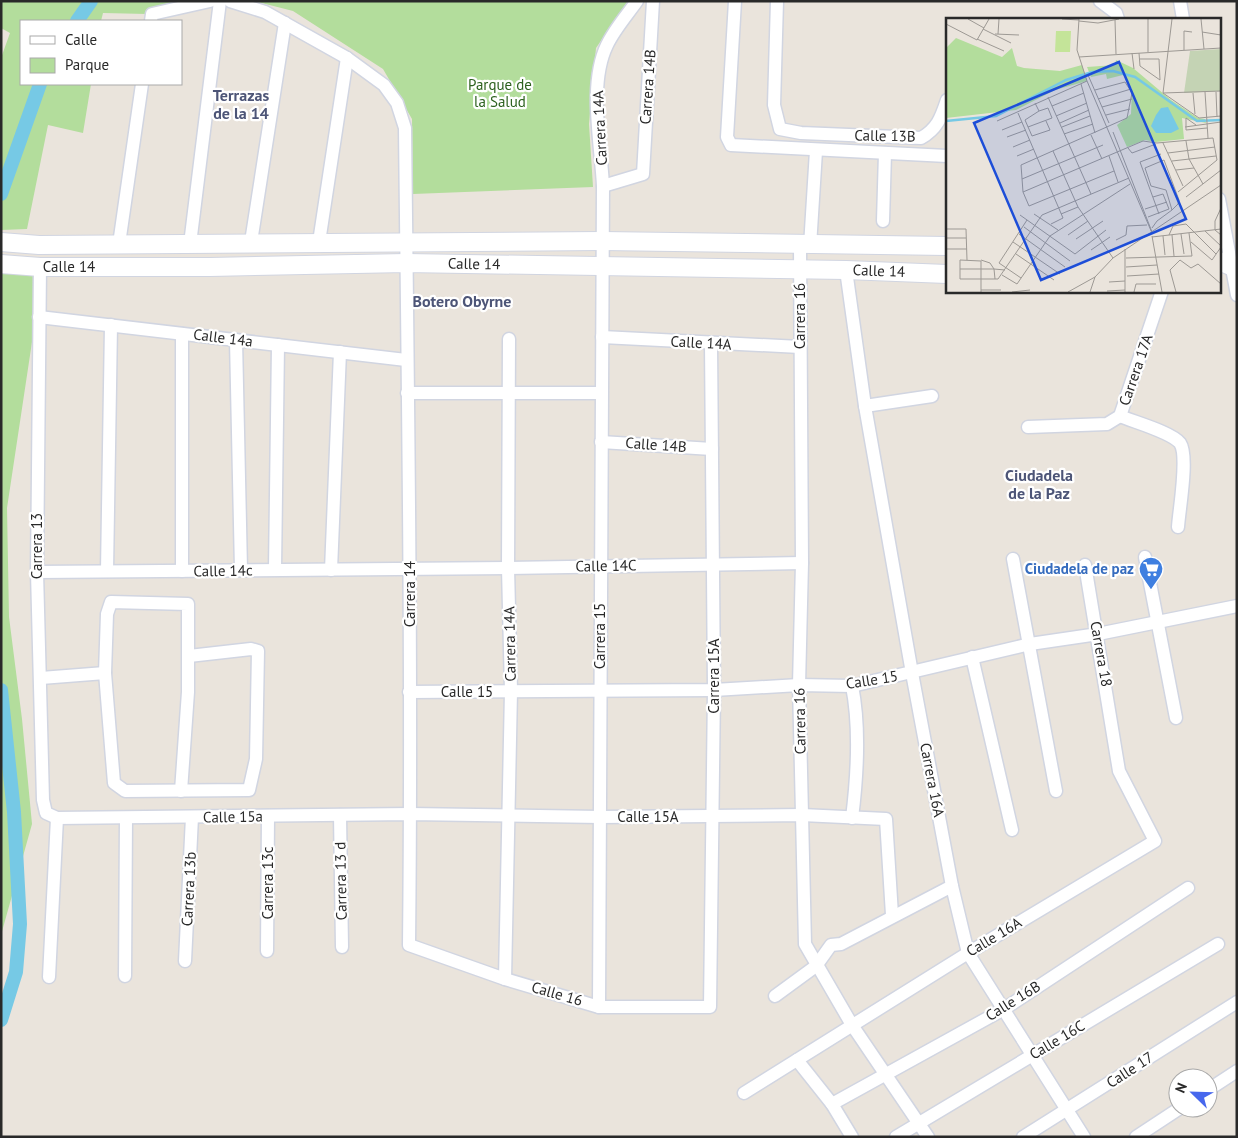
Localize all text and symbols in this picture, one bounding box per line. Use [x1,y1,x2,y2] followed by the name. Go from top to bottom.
[946,18,1220,292] inset map
[20,20,182,85] legend
[65,30,97,49] text: Calle
[635,49,660,125] street label: Carrera 14B
[65,55,109,74] text: Parque
[468,75,532,111] park label: Parque de la Salud
[213,85,269,123] district label: Terrazas de la 14
[588,90,611,166] street label: Carrera 14A
[854,125,916,146] street label: Calle 13B
[448,254,500,273] street label: Calle 14
[43,257,95,276] street label: Calle 14
[852,260,906,281] street label: Calle 14
[790,283,809,349] street label: Carrera 16
[413,291,511,311] district label: Botero Obyrne
[192,324,254,351] street label: Calle 14a
[670,331,732,354] street label: Calle 14A
[1114,331,1157,408] street label: Carrera 17A
[625,433,687,456] street label: Calle 14B
[1005,465,1073,503] district label: Ciudadela de la Paz
[27,513,46,579] street label: Carrera 13
[575,555,637,576] street label: Calle 14C
[1138,556,1164,590] supermarket icon: Ciudadela de paz
[1025,559,1134,578] place label: Ciudadela de paz
[193,560,253,581] street label: Calle 14c
[400,561,419,627] street label: Carrera 14
[590,603,609,669] street label: Carrera 15
[499,606,520,682] street label: Carrera 14A
[1086,620,1117,688] street label: Carrera 18
[704,638,723,714] street label: Carrera 15A
[845,666,899,693] street label: Calle 15
[441,682,493,701] street label: Calle 15
[789,688,810,754] street label: Carrera 16
[916,741,949,819] street label: Carrera 16A
[203,806,263,827] street label: Calle 15a
[617,807,679,826] street label: Calle 15A
[330,842,351,920] street label: Carrera 13 d
[258,846,277,920] street label: Carrera 13c
[177,851,200,927] street label: Carrera 13b
[963,913,1025,960] street label: Calle 16A
[982,976,1044,1025] street label: Calle 16B
[529,977,585,1010] street label: Calle 16
[1026,1016,1088,1063] street label: Calle 16C
[1103,1047,1157,1092] street label: Calle 17
[1168,1068,1218,1118] north arrow
[1171,1080,1191,1096] text: N

